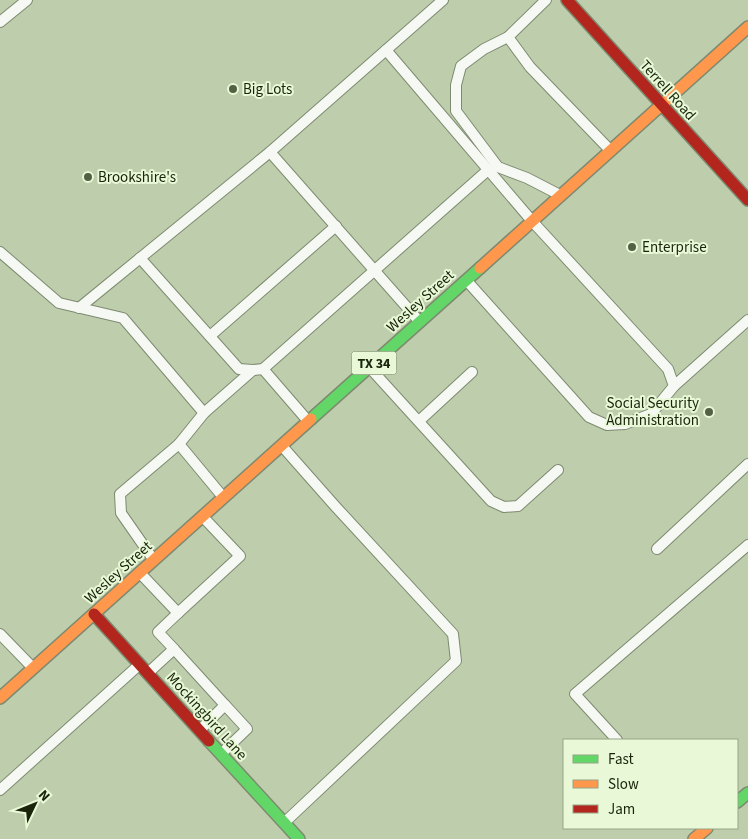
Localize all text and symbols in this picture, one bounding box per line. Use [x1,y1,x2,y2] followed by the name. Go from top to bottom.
[635,55,701,125] street label: Terrell Road
[243,79,292,100] place label: Big Lots
[227,83,239,95] marker: Big Lots
[98,167,176,188] place label: Brookshire's
[82,171,94,183] marker: Brookshire's
[642,237,707,258] place label: Enterprise
[626,241,638,253] marker: Enterprise
[382,265,459,337] street label: Wesley Street
[352,352,396,374] road number: TX 34
[606,393,699,431] place label: Social Security Administration
[703,406,715,418] marker: Social Security Administration
[80,536,157,608] street label: Wesley Street
[161,668,252,765] street label: Mockingbird Lane
[563,739,738,829] legend
[608,749,634,770] text: Fast
[608,774,639,795] text: Slow
[10,779,60,829] north arrow
[33,786,54,806] text: N
[608,799,635,820] text: Jam

